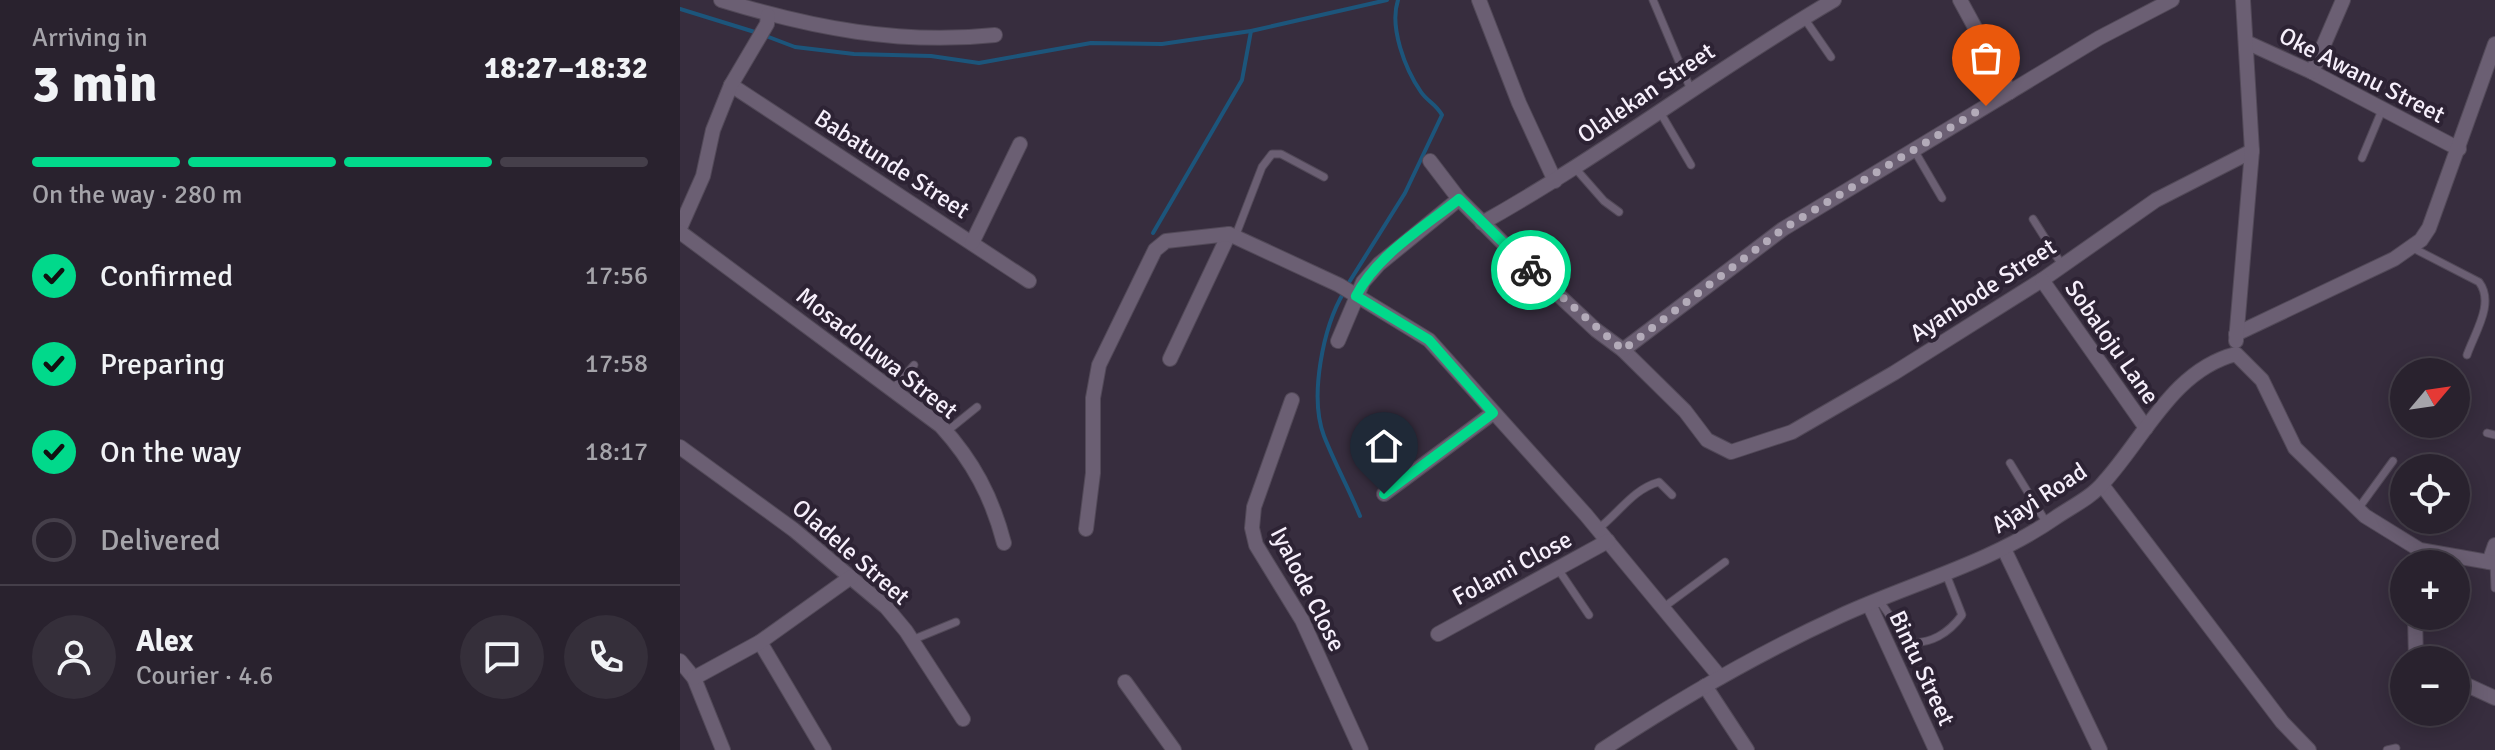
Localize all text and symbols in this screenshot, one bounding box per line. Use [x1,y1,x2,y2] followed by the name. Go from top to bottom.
[2274,20,2450,130] street label: Oke Awanu Street
[32,22,148,54] text: Arriving in
[1952,24,2020,106] pin
[1572,36,1720,150] street label: Olalekan Street
[1964,36,2008,80] icon: bag
[484,50,648,87] text: 18:27–18:32
[32,52,158,116] text: 3 min
[809,103,975,225] street label: Babatunde Street
[32,179,242,211] text: On the way · 280 m
[1491,230,1571,310] courier
[1904,232,2062,348] street label: Ayanbode Street
[1509,248,1553,292] icon: bike
[32,254,76,298] icon: check
[100,258,233,295] text: Confirmed
[585,260,648,292] text: 17:56
[2058,274,2166,410] street label: Sobaloju Lane
[790,281,964,425] street label: Mosadoluwa Street
[32,342,76,386] icon: check
[100,346,225,383] text: Preparing
[585,348,648,380] text: 17:58
[2390,358,2470,438] north arrow
[2390,358,2470,726] map controls
[1350,412,1418,494] pin
[1362,424,1406,468] icon: home
[32,430,76,474] icon: check
[100,434,241,471] text: On the way
[585,436,648,468] text: 18:17
[2390,454,2470,534] button: locate
[1986,456,2092,540] street label: Ajayi Road
[786,493,916,611] street label: Oladele Street
[100,522,221,559] text: Delivered
[1264,522,1352,656] street label: Iyalode Close
[1447,524,1577,612] street label: Folami Close
[2390,550,2470,630] button: +
[1882,606,1962,730] street label: Bintu Street
[32,615,116,699] button: person
[460,615,544,699] button: chat
[564,615,648,699] button: phone
[136,623,193,660] text: Alex
[2390,646,2470,726] button: −
[136,660,273,692] text: Courier · 4.6

